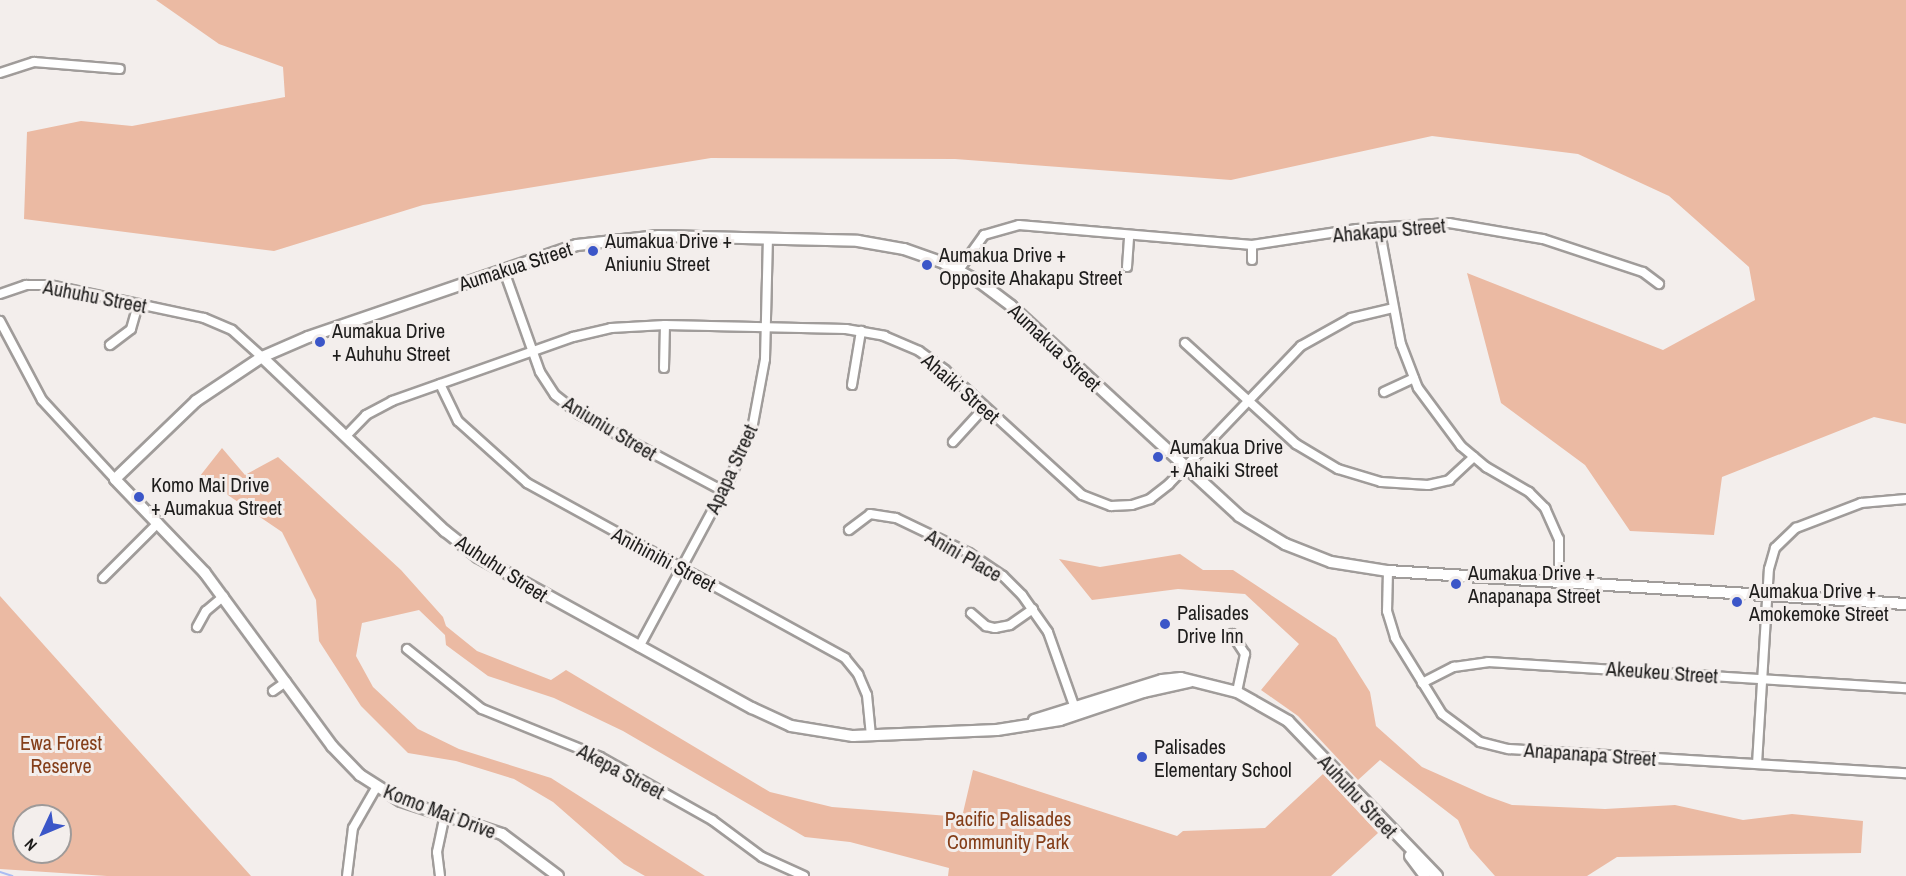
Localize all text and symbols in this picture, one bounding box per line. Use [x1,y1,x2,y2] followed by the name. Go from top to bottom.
[1332,213,1446,247] street label: Ahakapu Street
[605,228,732,275] place label: Aumakua Drive + Aniuniu Street
[455,236,575,296] street label: Aumakua Street
[939,242,1123,289] place label: Aumakua Drive + Opposite Ahakapu Street
[586,244,600,258] marker: Aumakua Drive + Aniuniu Street
[920,258,934,272] marker: Aumakua Drive + Opposite Ahakapu Street
[41,274,149,318] street label: Auhuhu Street
[1004,298,1106,396] street label: Aumakua Street
[332,318,451,365] place label: Aumakua Drive + Auhuhu Street
[313,335,327,349] marker: Aumakua Drive + Auhuhu Street
[917,348,1005,428] street label: Ahaiki Street
[559,391,661,465] street label: Aniuniu Street
[700,421,762,517] street label: Apapa Street
[1170,434,1283,481] place label: Aumakua Drive + Ahaiki Street
[1151,450,1165,464] marker: Aumakua Drive + Ahaiki Street
[151,473,283,520] place label: Komo Mai Drive + Aumakua Street
[132,490,146,504] marker: Komo Mai Drive + Aumakua Street
[608,522,720,596] street label: Anihinihi Street
[922,524,1006,586] street label: Anini Place
[451,529,553,607] street label: Auhuhu Street
[1468,560,1600,607] place label: Aumakua Drive + Anapanapa Street
[1449,577,1463,591] marker: Aumakua Drive + Anapanapa Street
[1749,578,1888,625] place label: Aumakua Drive + Amokemoke Street
[1730,595,1744,609] marker: Aumakua Drive + Amokemoke Street
[1177,600,1249,647] place label: Palisades Drive Inn
[1158,617,1172,631] marker: Palisades Drive Inn
[1605,656,1719,688] street label: Akeukeu Street
[20,731,102,778] park label: Ewa Forest Reserve
[1154,734,1292,781] place label: Palisades Elementary School
[1523,737,1657,771] street label: Anapanapa Street
[574,738,668,804] street label: Akepa Street
[1313,749,1403,843] street label: Auhuhu Street
[1135,750,1149,764] marker: Palisades Elementary School
[380,779,500,843] street label: Komo Mai Drive
[12,804,72,864] north arrow
[945,806,1071,853] park label: Pacific Palisades Community Park
[19,834,42,856] text: N

